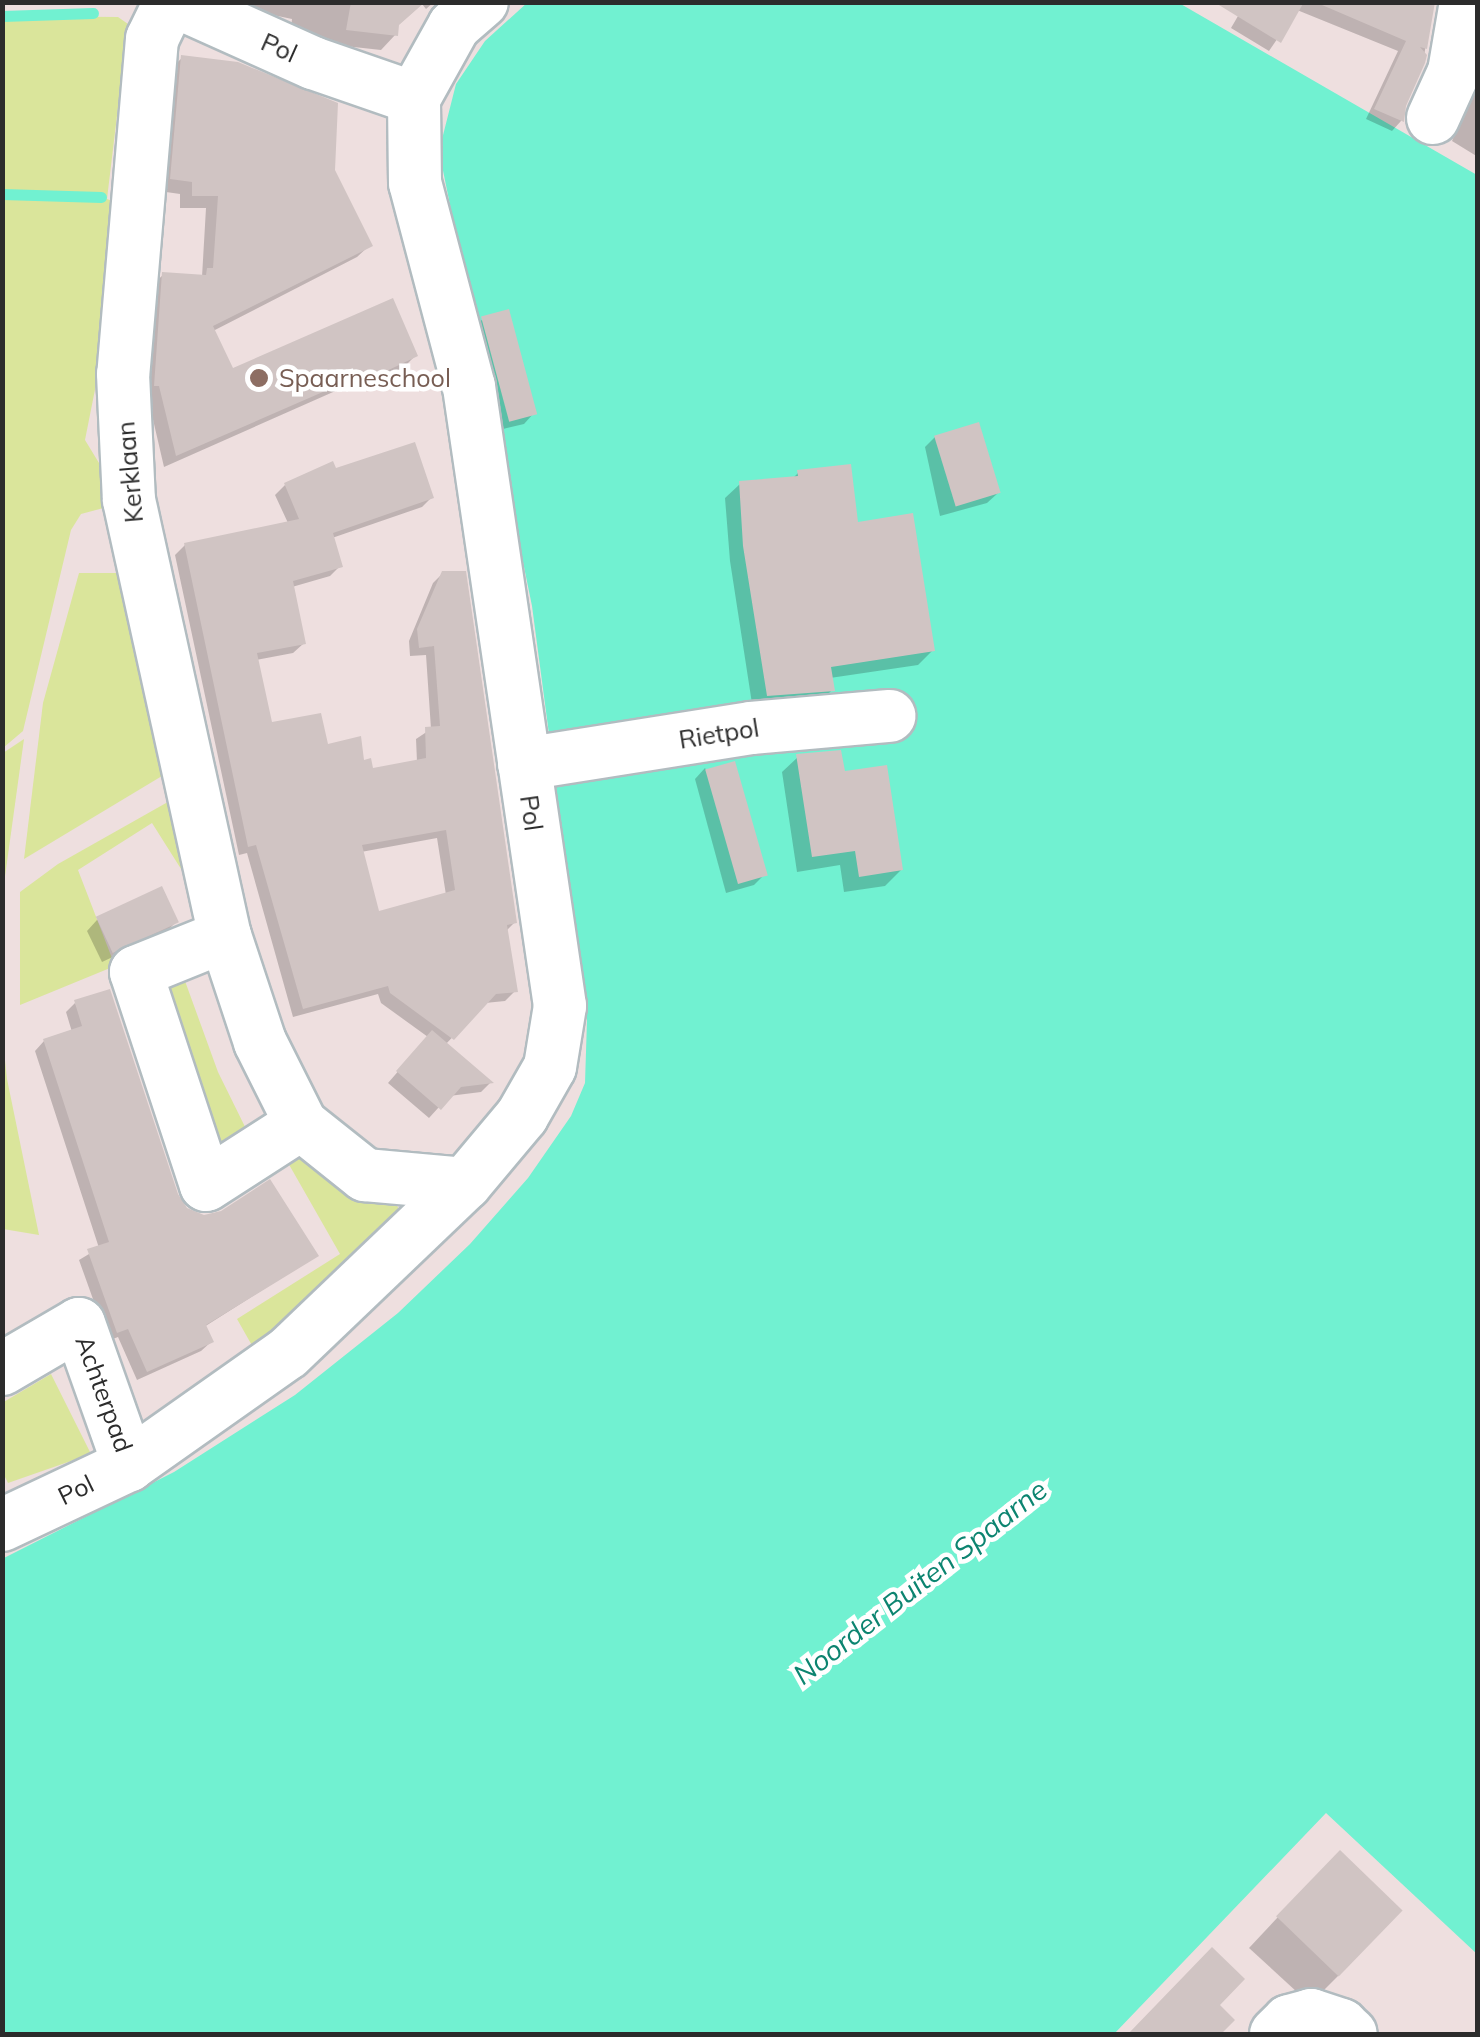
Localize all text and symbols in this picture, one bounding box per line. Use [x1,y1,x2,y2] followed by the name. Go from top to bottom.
[256,27,302,69] street label: Pol
[279,363,451,393] place label: Spaarneschool
[248,367,270,389] marker: Spaarneschool
[111,420,149,524] street label: Kerklaan
[677,713,761,755] street label: Rietpol
[514,793,548,833] street label: Pol
[69,1332,139,1456] street label: Achterpad
[53,1469,99,1511] street label: Pol
[787,1473,1053,1691] water label: Noorder Buiten Spaarne

